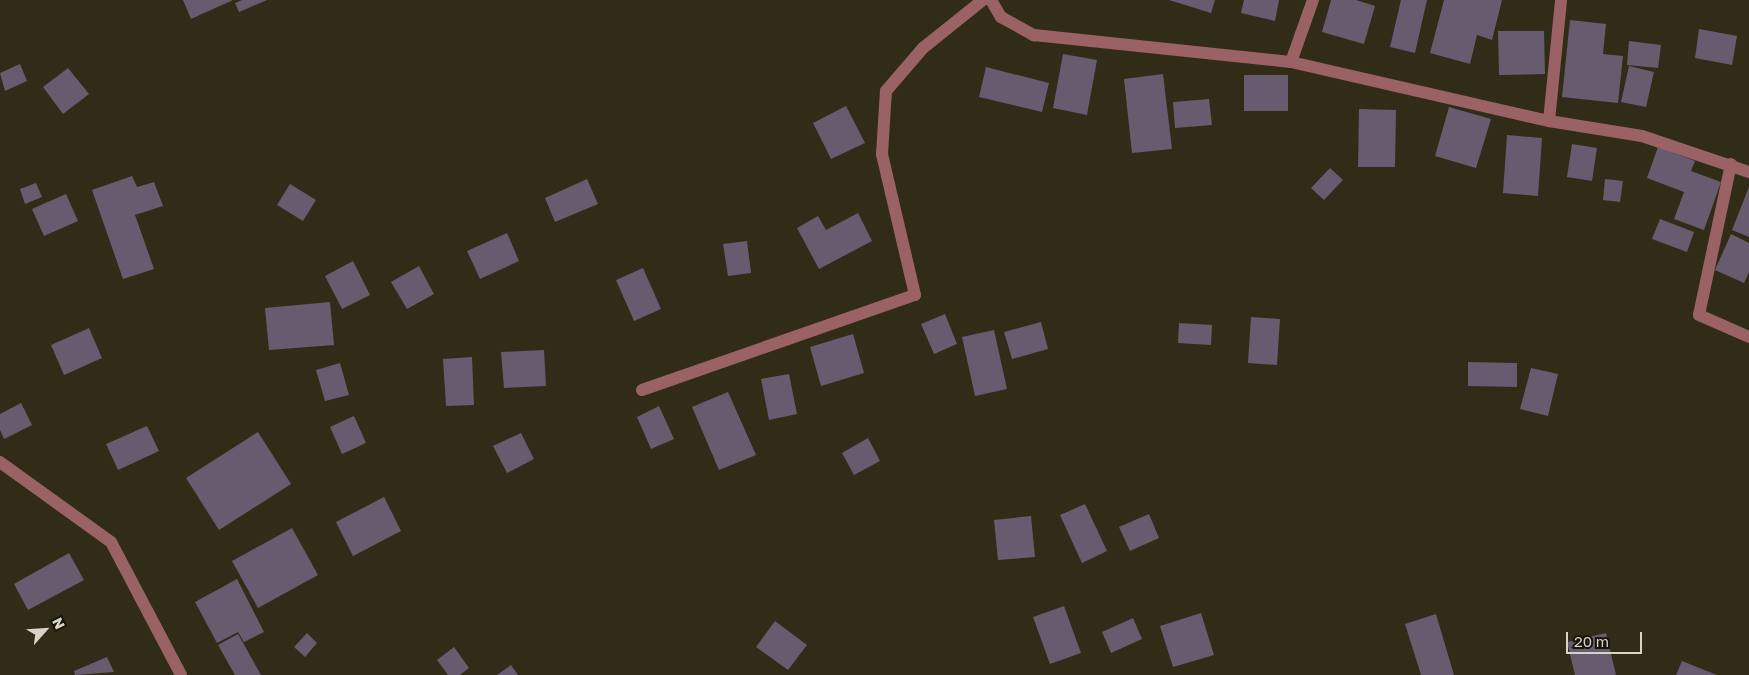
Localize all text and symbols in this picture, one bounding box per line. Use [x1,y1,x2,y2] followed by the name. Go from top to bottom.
[20,605,70,655] north arrow
[49,615,69,632] text: N
[1569,622,1645,654] scale bar
[1574,632,1609,650] text: 20 m

